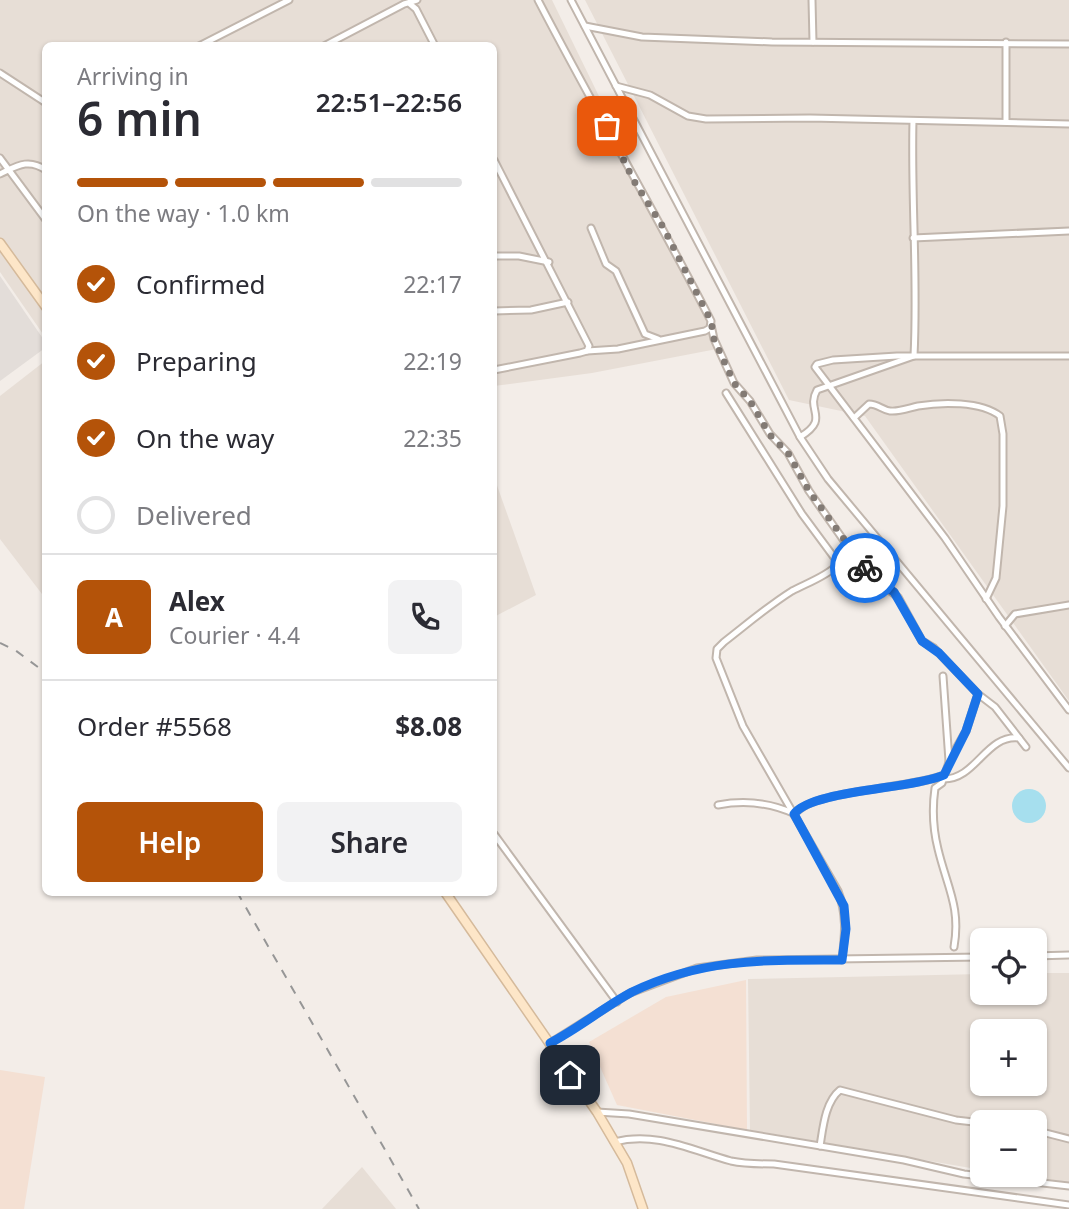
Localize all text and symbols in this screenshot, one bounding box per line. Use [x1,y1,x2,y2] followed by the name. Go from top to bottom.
[77,60,189,92] text: Arriving in
[316,84,462,120] text: 22:51–22:56
[77,87,202,149] text: 6 min
[577,96,637,156] pin
[588,107,626,145] icon: bag
[77,197,290,229] text: On the way · 1.0 km
[77,265,115,303] icon: check
[136,266,266,302] text: Confirmed
[403,268,462,300] text: 22:17
[77,342,115,380] icon: check
[136,343,257,379] text: Preparing
[403,345,462,377] text: 22:19
[77,419,115,457] icon: check
[136,420,274,456] text: On the way
[403,422,462,454] text: 22:35
[136,497,252,533] text: Delivered
[830,533,900,603] courier
[846,549,884,587] icon: bike
[388,580,462,654] button: phone
[169,583,225,619] text: Alex
[105,599,123,635] text: A
[169,619,300,651] text: Courier · 4.4
[77,708,232,744] text: Order #5568
[395,708,462,744] text: $8.08
[77,802,263,882] button: Help
[277,802,462,882] button: Share
[970,928,1047,1187] map controls
[970,928,1047,1005] button: locate
[970,1019,1047,1096] button: +
[540,1045,600,1105] pin
[551,1056,589,1094] icon: home
[970,1110,1047,1187] button: −

